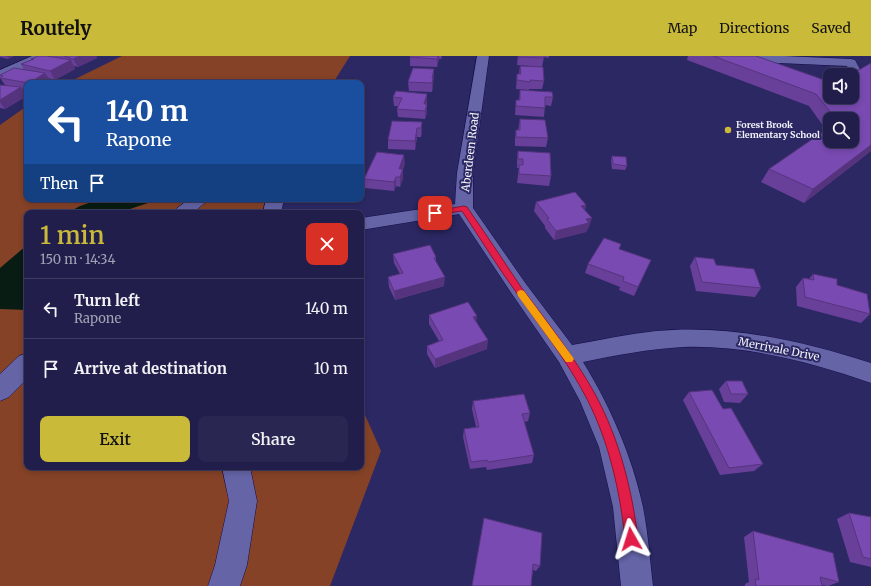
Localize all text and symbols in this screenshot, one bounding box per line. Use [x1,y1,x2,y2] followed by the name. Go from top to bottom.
[20,16,92,40] text: Routely
[667,19,697,37] text: Map
[719,19,789,37] text: Directions
[811,19,851,37] text: Saved
[823,68,859,148] map controls
[823,68,859,104] button: sound
[106,93,188,129] text: 140 m
[40,96,92,148] icon: left
[458,111,482,193] street label: Aberdeen Road
[823,112,859,148] button: search
[736,119,820,140] place label: Forest Brook Elementary School
[723,125,733,135] marker: Forest Brook Elementary School
[106,128,171,151] text: Rapone
[86,172,108,194] icon: arrive
[40,174,78,193] text: Then
[418,196,452,230] pin
[424,202,446,224] icon: arrive
[40,220,105,251] text: 1 min
[306,223,348,265] button: close
[40,251,115,268] text: 150 m · 14:34
[74,291,140,310] text: Turn left
[40,298,62,320] icon: left
[305,299,348,318] text: 140 m
[74,310,121,327] text: Rapone
[737,334,821,364] street label: Merrivale Drive
[40,358,62,380] icon: arrive
[74,359,227,378] text: Arrive at destination
[314,359,348,378] text: 10 m
[40,416,190,462] button: Exit
[198,416,348,462] button: Share
[610,518,652,560] position arrow

